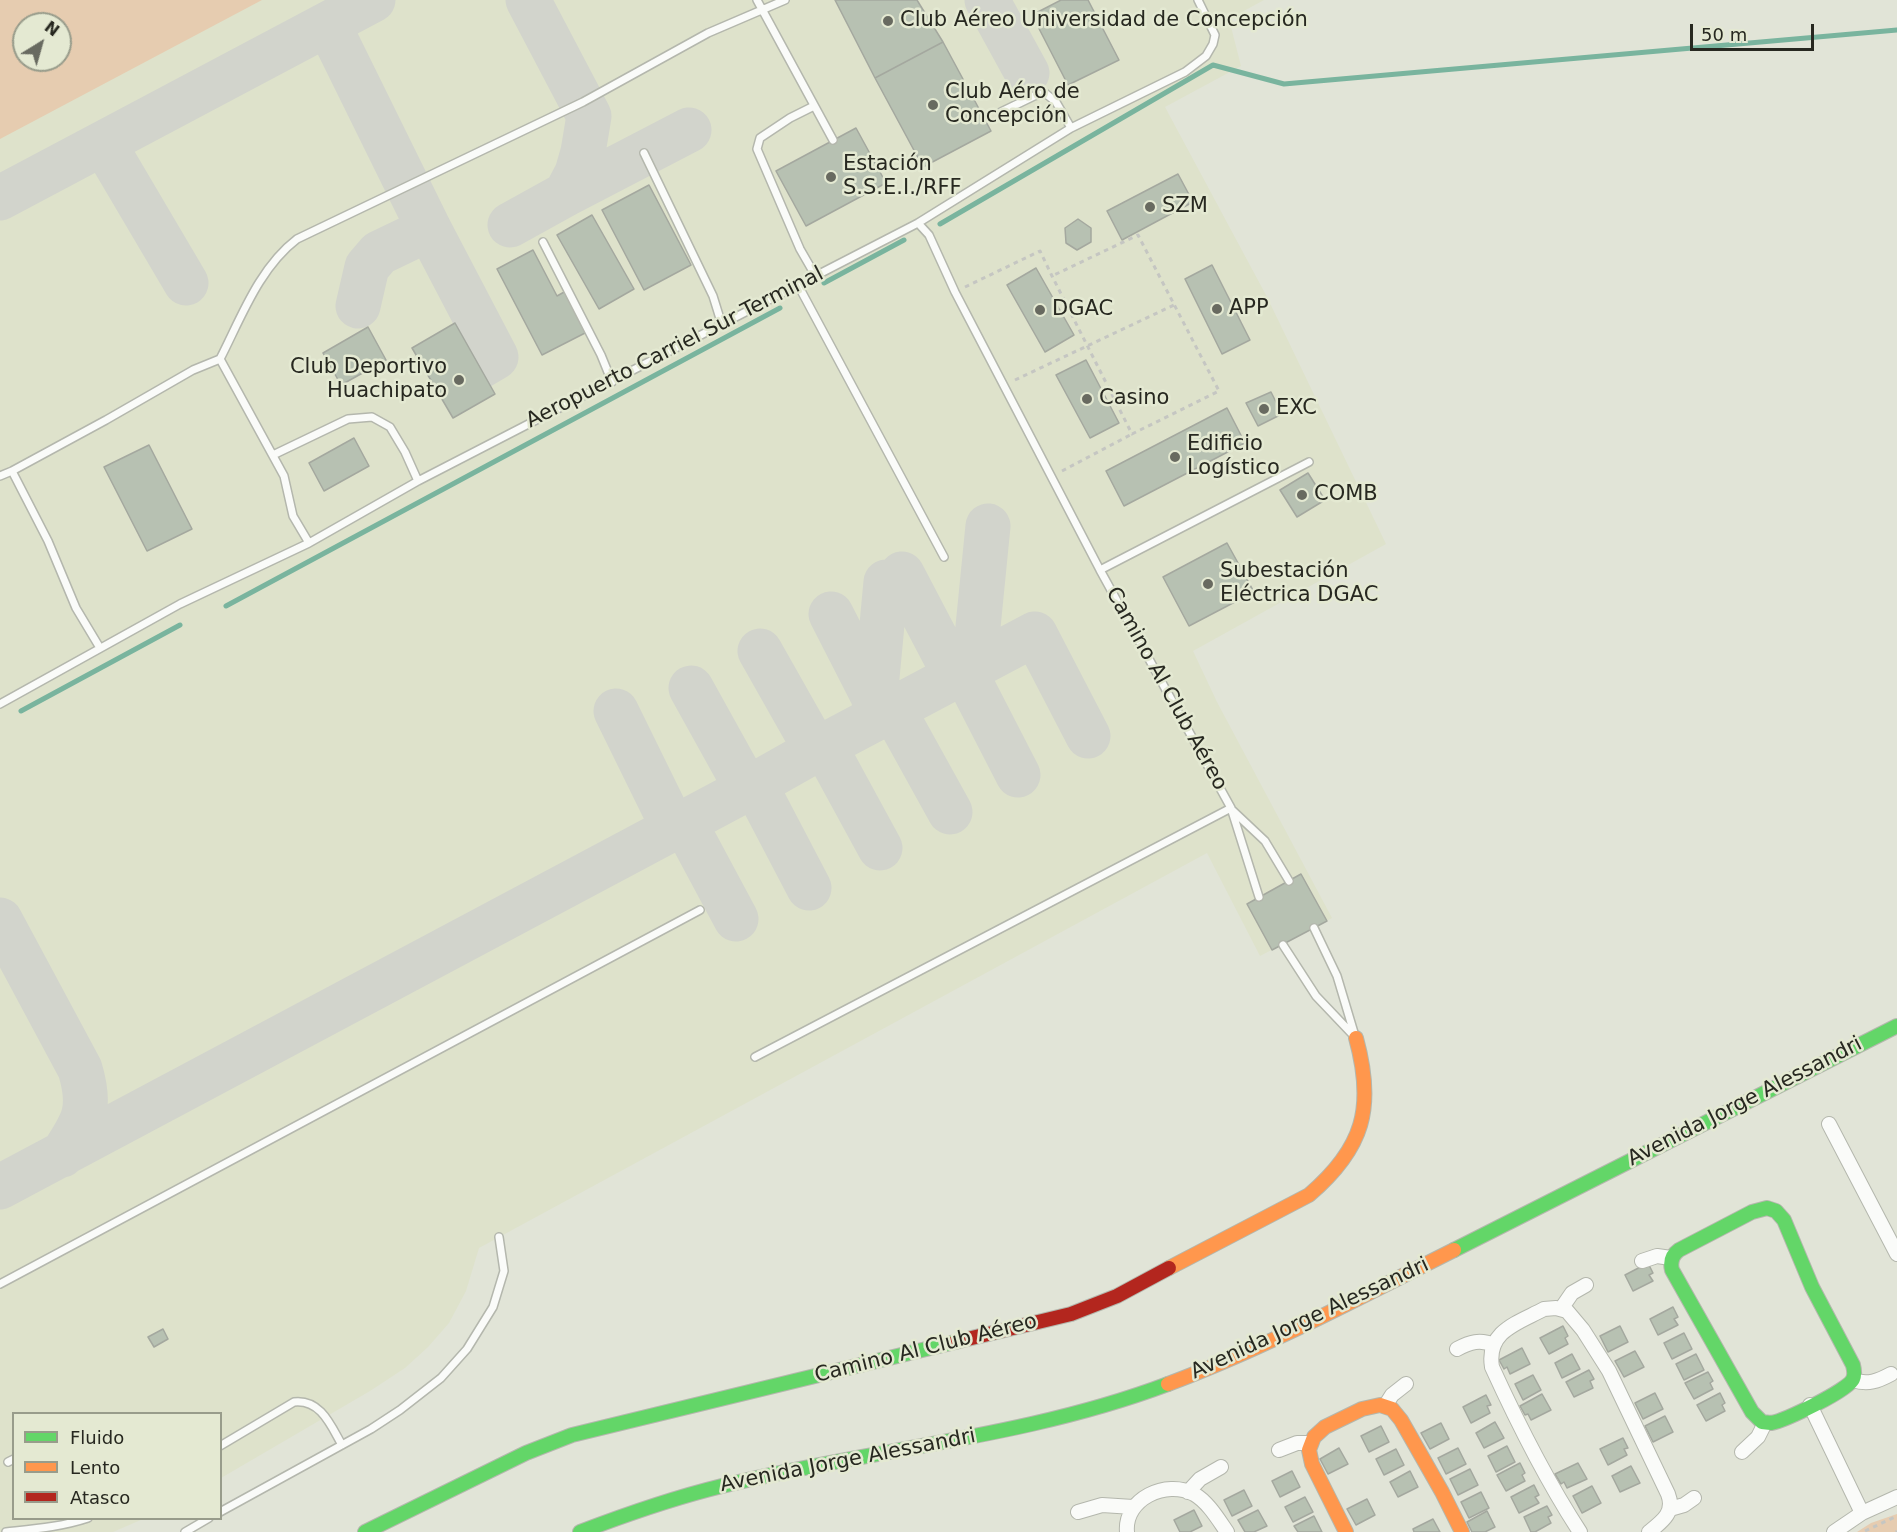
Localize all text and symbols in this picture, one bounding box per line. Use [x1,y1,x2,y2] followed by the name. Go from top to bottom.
[900,8,1308,34] place label: Club Aéreo Universidad de Concepción
[12,12,72,72] north arrow
[1693,12,1818,50] scale bar
[881,14,895,28] marker: Club Aéreo Universidad de Concepción
[41,17,63,40] text: N
[1701,24,1747,45] text: 50 m
[945,80,1080,130] place label: Club Aéro de Concepción
[926,98,940,112] marker: Club Aéro de Concepción
[843,152,962,202] place label: Estación S.S.E.I./RFF
[824,170,838,184] marker: Estación S.S.E.I./RFF
[1162,194,1208,220] place label: SZM
[1143,200,1157,214] marker: SZM
[522,262,828,434] street label: Aeropuerto Carriel Sur Terminal
[1229,296,1269,322] place label: APP
[1052,297,1113,323] place label: DGAC
[1210,302,1224,316] marker: APP
[1033,303,1047,317] marker: DGAC
[290,355,447,405] place label: Club Deportivo Huachipato
[452,373,466,387] marker: Club Deportivo Huachipato
[1099,386,1169,412] place label: Casino
[1080,392,1094,406] marker: Casino
[1276,396,1317,422] place label: EXC
[1257,402,1271,416] marker: EXC
[1187,432,1280,482] place label: Edificio Logístico
[1168,450,1182,464] marker: Edificio Logístico
[1314,482,1378,508] place label: COMB
[1295,488,1309,502] marker: COMB
[1220,559,1378,609] place label: Subestación Eléctrica DGAC
[1201,577,1215,591] marker: Subestación Eléctrica DGAC
[1100,583,1232,795] street label: Camino Al Club Aéreo
[1624,1032,1866,1172] street label: Avenida Jorge Alessandri
[1187,1253,1433,1385] street label: Avenida Jorge Alessandri
[812,1309,1040,1389] street label: Camino Al Club Aéreo
[12,1412,222,1520] legend
[718,1424,978,1498] street label: Avenida Jorge Alessandri
[70,1427,124,1448] text: Fluido
[70,1457,120,1478] text: Lento
[70,1487,130,1508] text: Atasco

